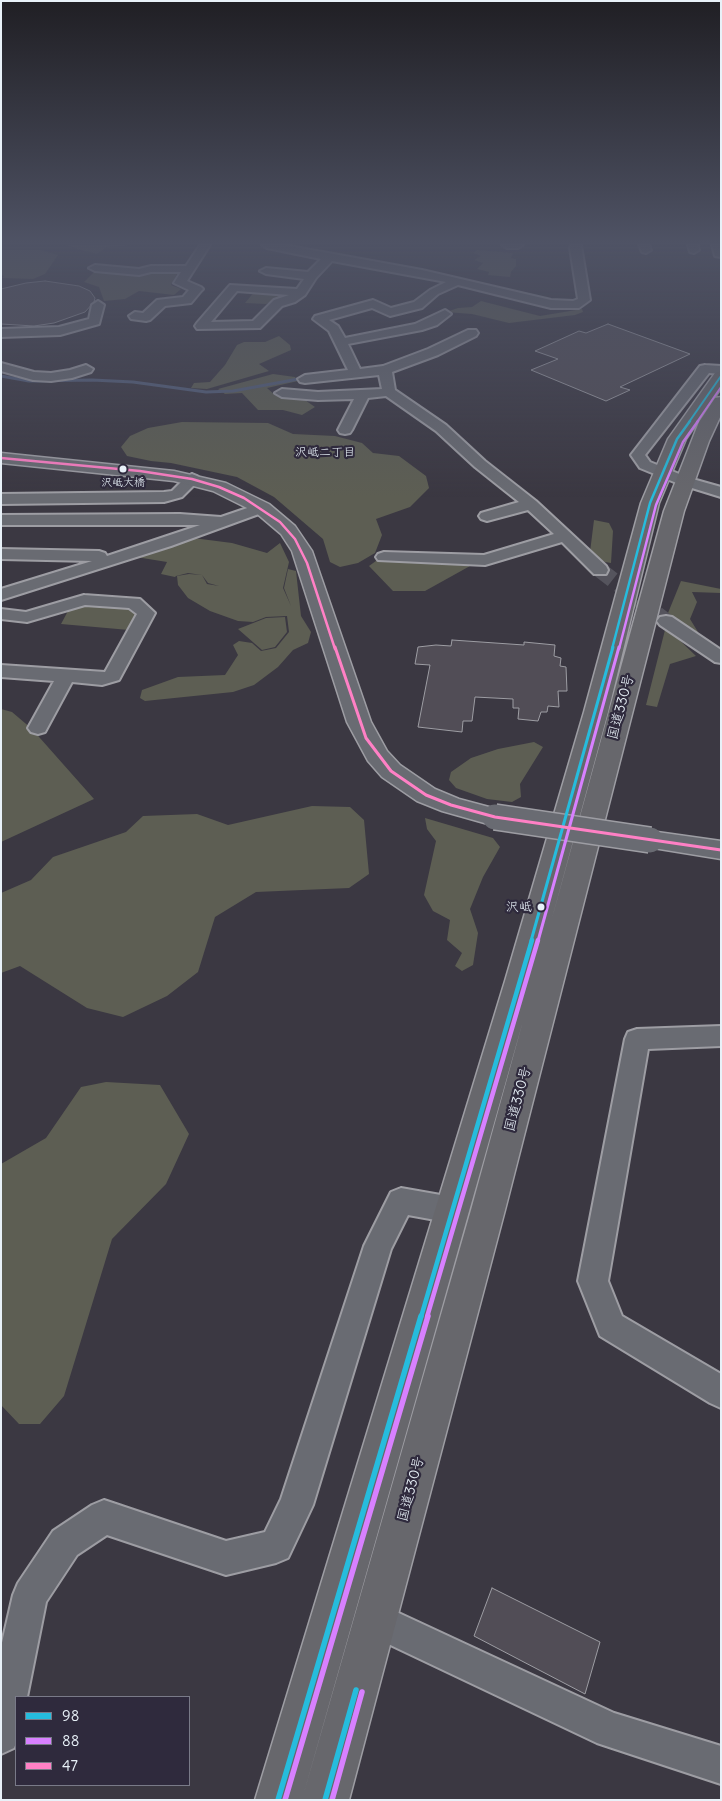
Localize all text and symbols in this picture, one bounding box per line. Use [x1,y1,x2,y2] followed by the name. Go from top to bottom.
[295,446,355,460] district label: 沢岻二丁目
[118,464,128,474] marker: 沢岻大橋
[101,476,145,490] place label: 沢岻大橋
[604,672,638,742] street label: 国道330号
[506,899,532,915] place label: 沢岻
[536,902,546,912] marker: 沢岻
[501,1064,535,1134] street label: 国道330号
[394,1454,428,1524] street label: 国道330号
[15,1696,190,1786] legend
[62,1706,79,1725] text: 98
[62,1731,79,1750] text: 88
[62,1756,78,1775] text: 47

